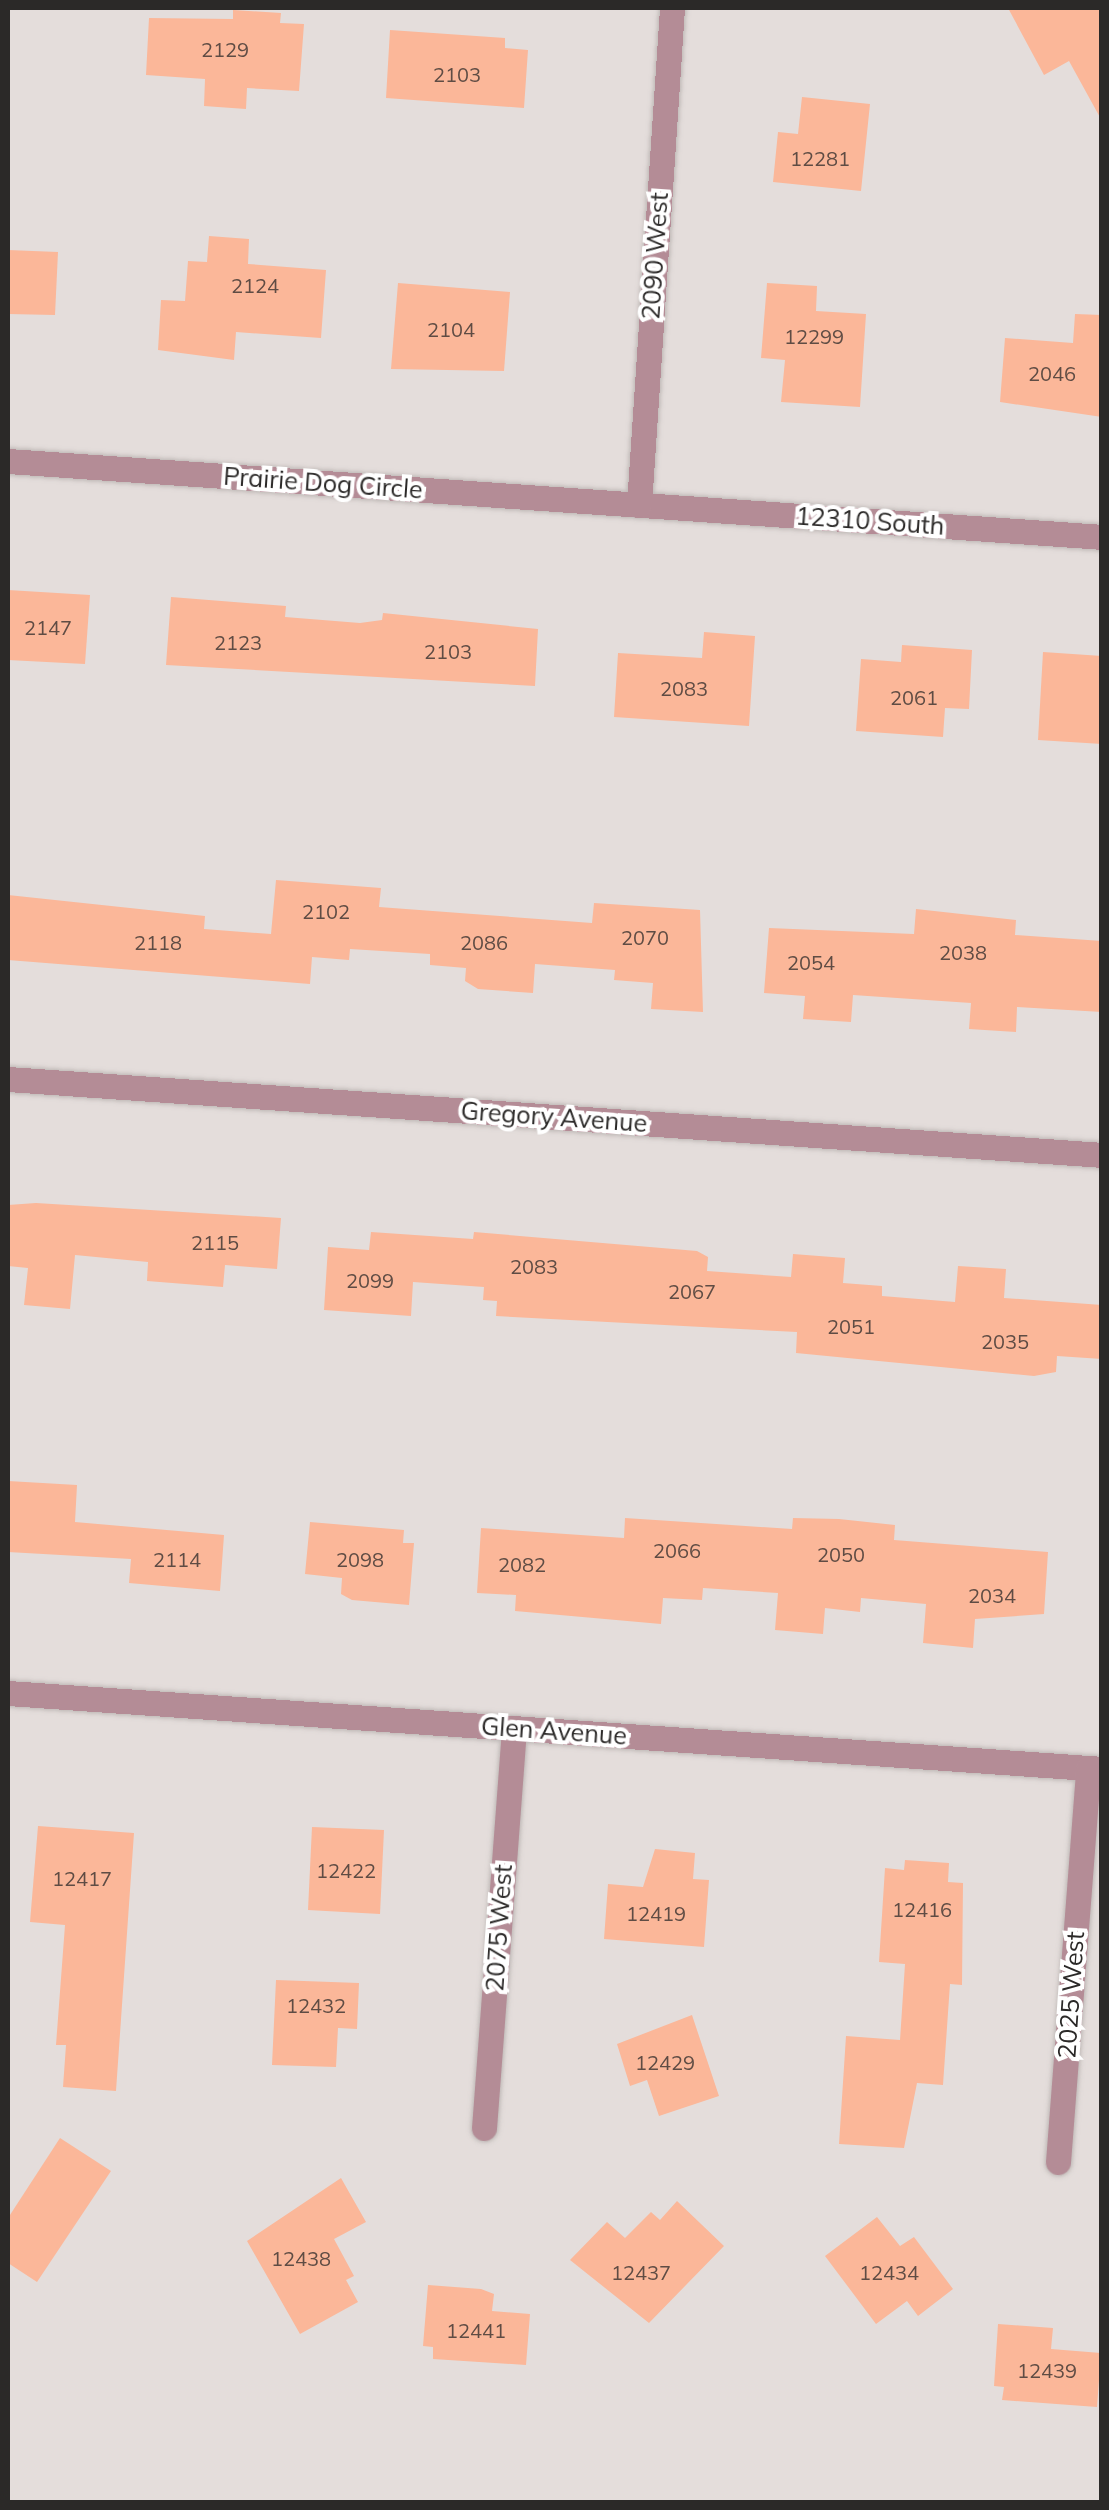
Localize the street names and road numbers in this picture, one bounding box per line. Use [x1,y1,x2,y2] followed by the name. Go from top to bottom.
[636,191,674,321] street label: 2090 West
[222,461,424,505] street label: Prairie Dog Circle
[795,501,945,541] street label: 12310 South
[460,1096,648,1138] street label: Gregory Avenue
[480,1711,628,1751] street label: Glen Avenue
[480,1863,518,1993] street label: 2075 West
[1052,1930,1090,2060] street label: 2025 West

